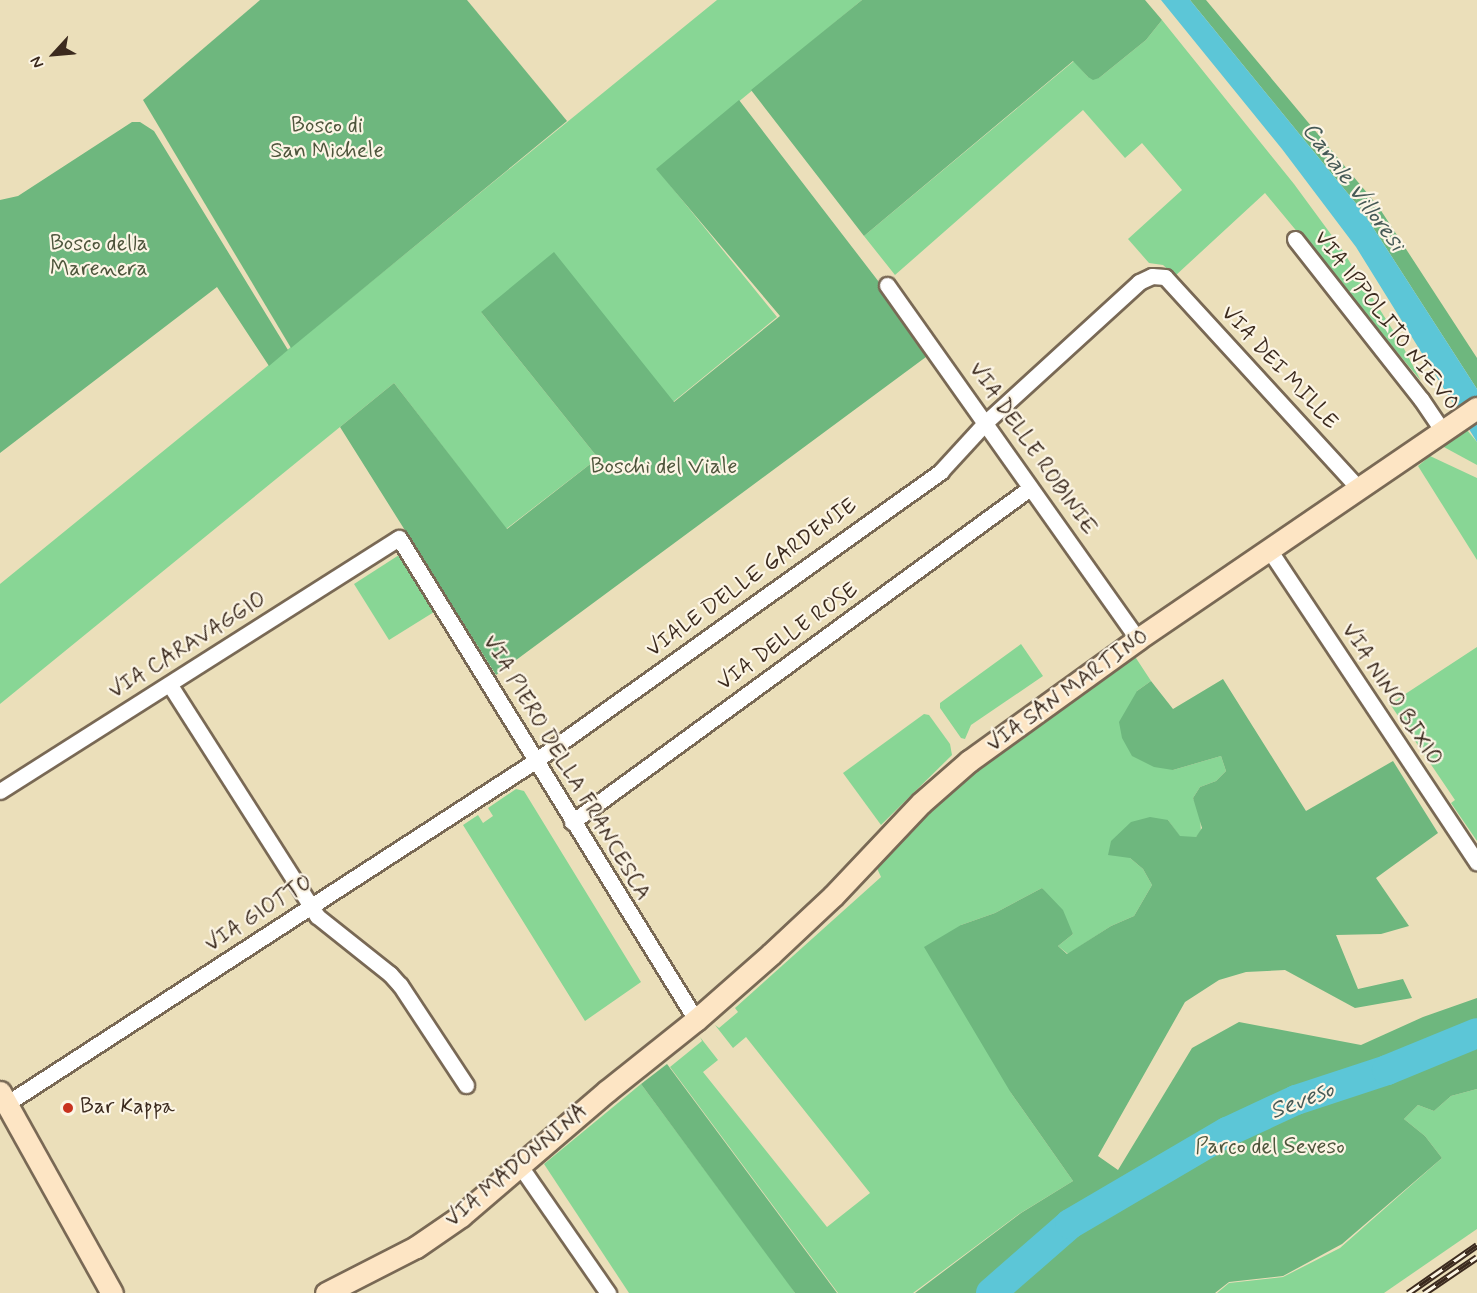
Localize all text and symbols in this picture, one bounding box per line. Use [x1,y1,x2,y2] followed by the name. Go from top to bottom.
[24,24,84,84] north arrow
[26,53,49,72] text: N
[270,113,384,164] park label: Bosco di San Michele
[1295,117,1411,257] water label: Canale Villoresi
[1308,227,1464,415] street label: VIA IPPOLITO NIEVO
[50,231,148,282] park label: Bosco della Marenera
[1214,299,1344,437] street label: VIA DEI MILLE
[962,357,1102,541] street label: VIA DELLE ROBINIE
[592,455,736,481] park label: Boschi del Viale
[643,494,861,662] street label: VIALE DELLE GARDENIE
[710,575,866,699] street label: VIA DELLE ROSE
[102,586,274,706] street label: VIA CARAVAGGIO
[1332,615,1450,775] street label: VIA NINO BIXIO
[982,623,1154,759] street label: VIA SAN MARTINO
[474,627,658,909] street label: VIA PIERO DELLA FRANCESCA
[199,869,319,959] street label: VIA GIOTTO
[1266,1076,1338,1126] water label: Seveso
[80,1095,175,1121] place label: Bar Kappa
[61,1101,75,1115] marker: Bar Kappa
[443,1101,591,1231] street label: VIA MADONNINA
[1195,1135,1345,1161] park label: Parco del Seveso

